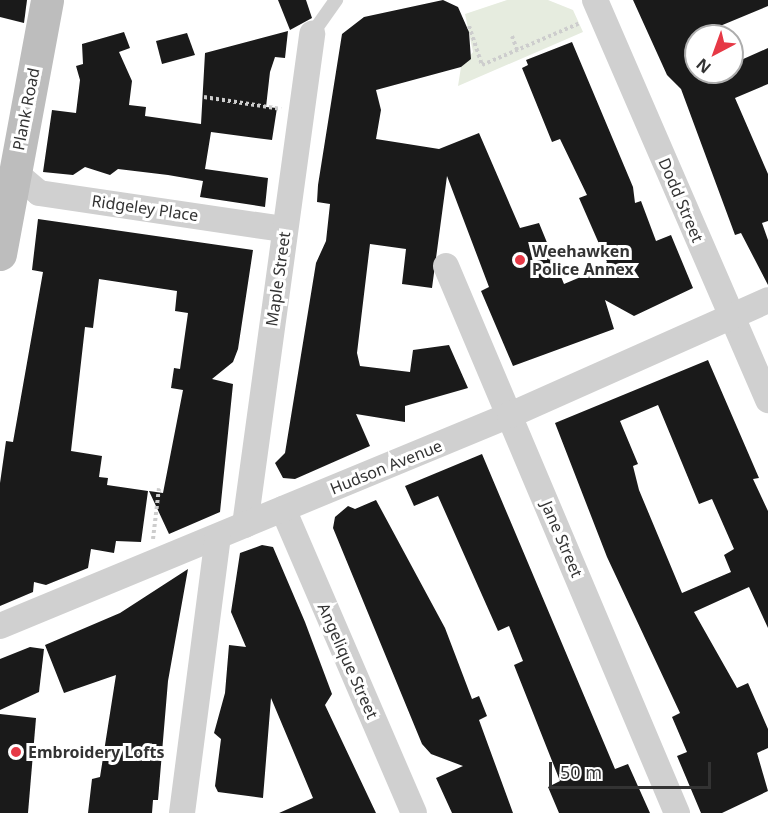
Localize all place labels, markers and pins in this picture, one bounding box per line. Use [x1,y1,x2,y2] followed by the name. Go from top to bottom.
[532,241,634,279] place label: Weehawken Police Annex
[513,253,527,267] marker: Weehawken Police Annex
[28,742,165,762] place label: Embroidery Lofts
[9,745,23,759] marker: Embroidery Lofts

